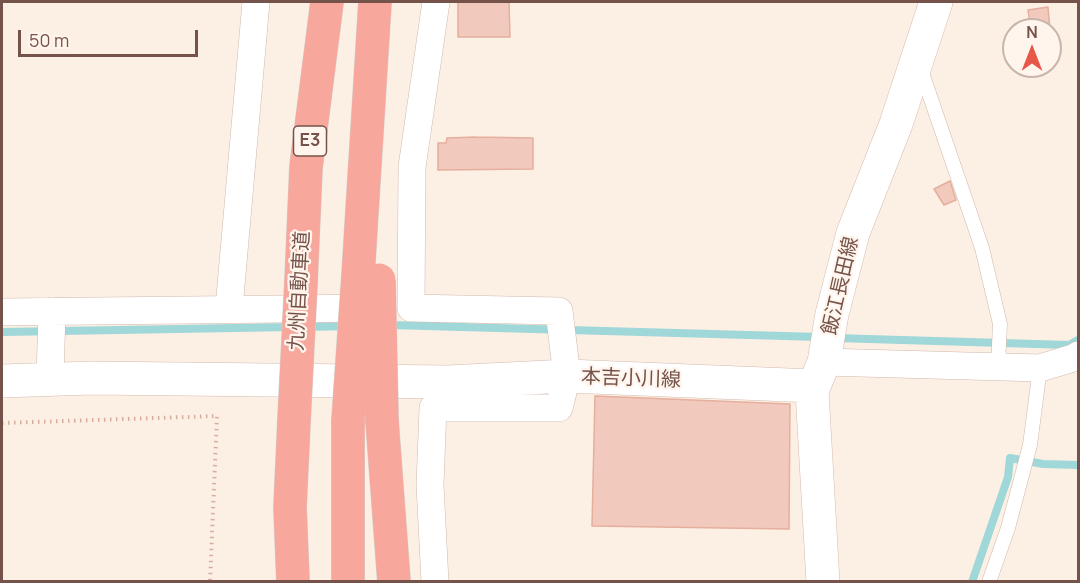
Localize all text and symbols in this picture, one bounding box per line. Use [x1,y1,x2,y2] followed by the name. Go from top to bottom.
[21,18,201,56] scale bar
[1002,18,1062,78] north arrow
[1026,21,1038,43] text: N
[29,28,69,52] text: 50 m
[294,126,326,156] road number: E3
[285,230,315,352] street label: 九州自動車道
[818,235,864,337] street label: 飯江長田線
[581,365,681,393] street label: 本吉小川線

